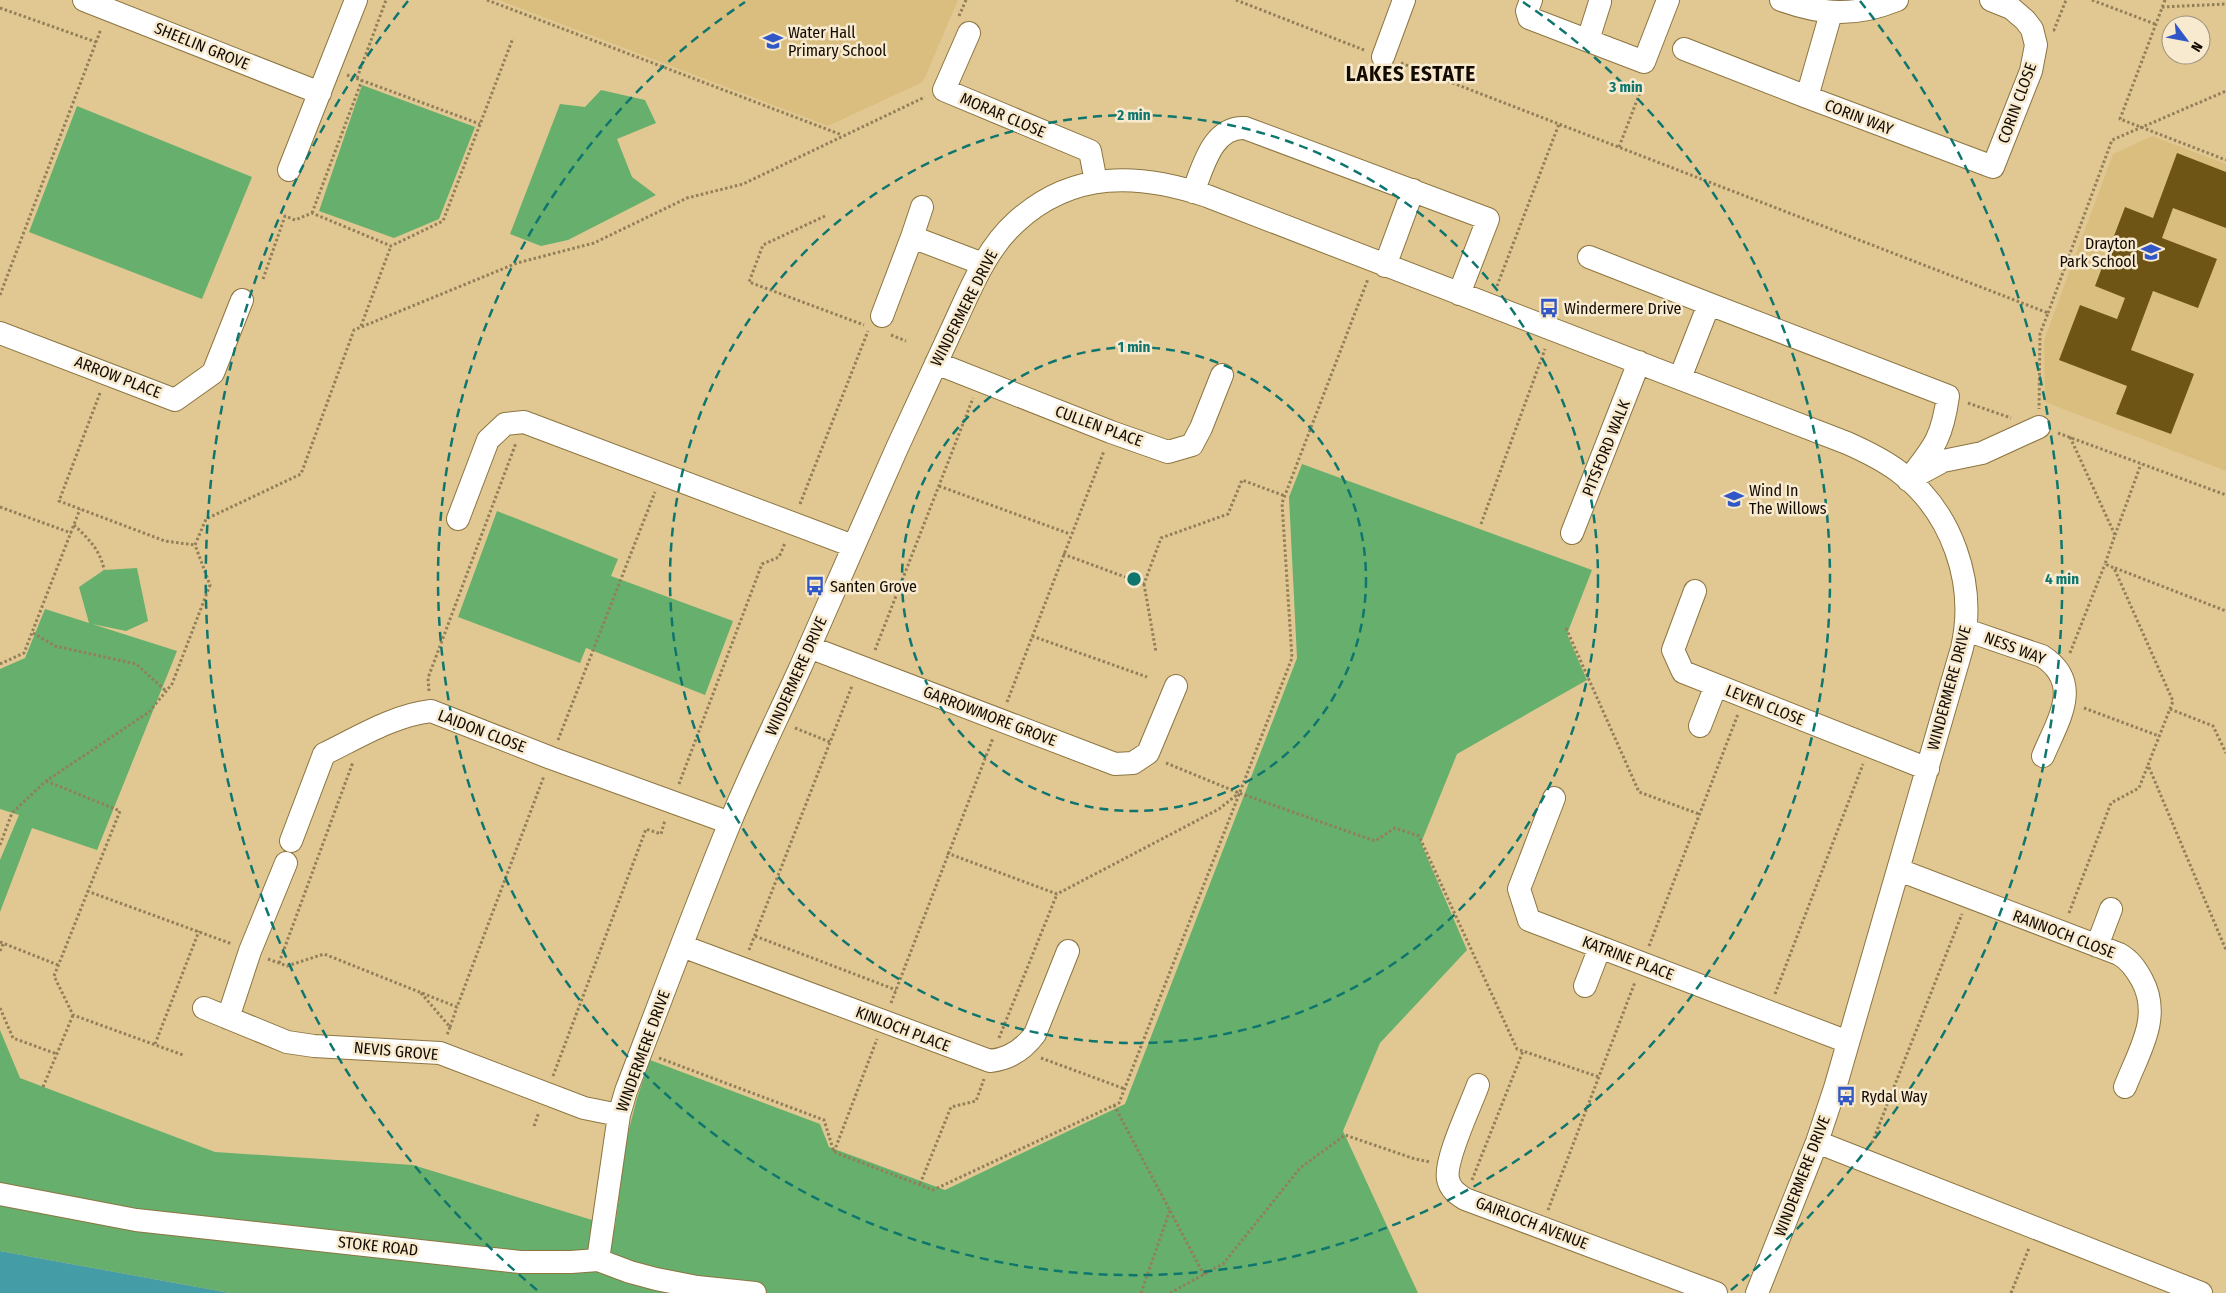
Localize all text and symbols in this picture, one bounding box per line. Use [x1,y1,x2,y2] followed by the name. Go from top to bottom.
[2161,15,2211,65] north arrow
[152,18,252,74] street label: SHEELIN GROVE
[788,23,887,60] place label: Water Hall Primary School
[762,30,784,52] school or university icon: Water Hall Primary School
[2187,39,2206,55] text: N
[1994,60,2040,146] street label: CORIN CLOSE
[1346,61,1476,87] district label: LAKES ESTATE
[1608,78,1643,96] text: 3 min
[957,89,1049,141] street label: MORAR CLOSE
[1822,95,1896,139] street label: CORIN WAY
[1116,106,1151,124] text: 2 min
[2060,234,2136,271] place label: Drayton Park School
[2140,241,2162,263] school or university icon: Drayton Park School
[926,247,1002,369] street label: WINDERMERE DRIVE
[1538,297,1560,319] bus stop icon: Windermere Drive
[1564,299,1681,318] place label: Windermere Drive
[1118,338,1150,356] text: 1 min
[72,352,164,402] street label: ARROW PLACE
[1578,397,1634,499] street label: PITSFORD WALK
[1053,401,1145,451] street label: CULLEN PLACE
[1749,481,1827,518] place label: Wind In The Willows
[1723,488,1745,510] school or university icon: Wind In The Willows
[1125,570,1143,588] centre of rings
[2045,570,2079,588] text: 4 min
[804,575,826,597] bus stop icon: Santen Grove
[830,577,917,596] place label: Santen Grove
[761,614,831,738] street label: WINDERMERE DRIVE
[1923,624,1975,752] street label: WINDERMERE DRIVE
[1982,628,2048,668] street label: NESS WAY
[1723,681,1807,729] street label: LEVEN CLOSE
[921,682,1059,750] street label: GARROWMORE GROVE
[435,706,529,756] street label: LAIDON CLOSE
[2010,906,2118,962] street label: RANNOCH CLOSE
[1579,932,1677,984] street label: KATRINE PLACE
[612,988,674,1114] street label: WINDERMERE DRIVE
[853,1002,953,1056] street label: KINLOCH PLACE
[353,1038,439,1064] street label: NEVIS GROVE
[1835,1085,1857,1107] bus stop icon: Rydal Way
[1861,1087,1928,1106] place label: Rydal Way
[1770,1113,1834,1239] street label: WINDERMERE DRIVE
[1473,1193,1591,1253] street label: GAIRLOCH AVENUE
[337,1232,419,1260] street label: STOKE ROAD

